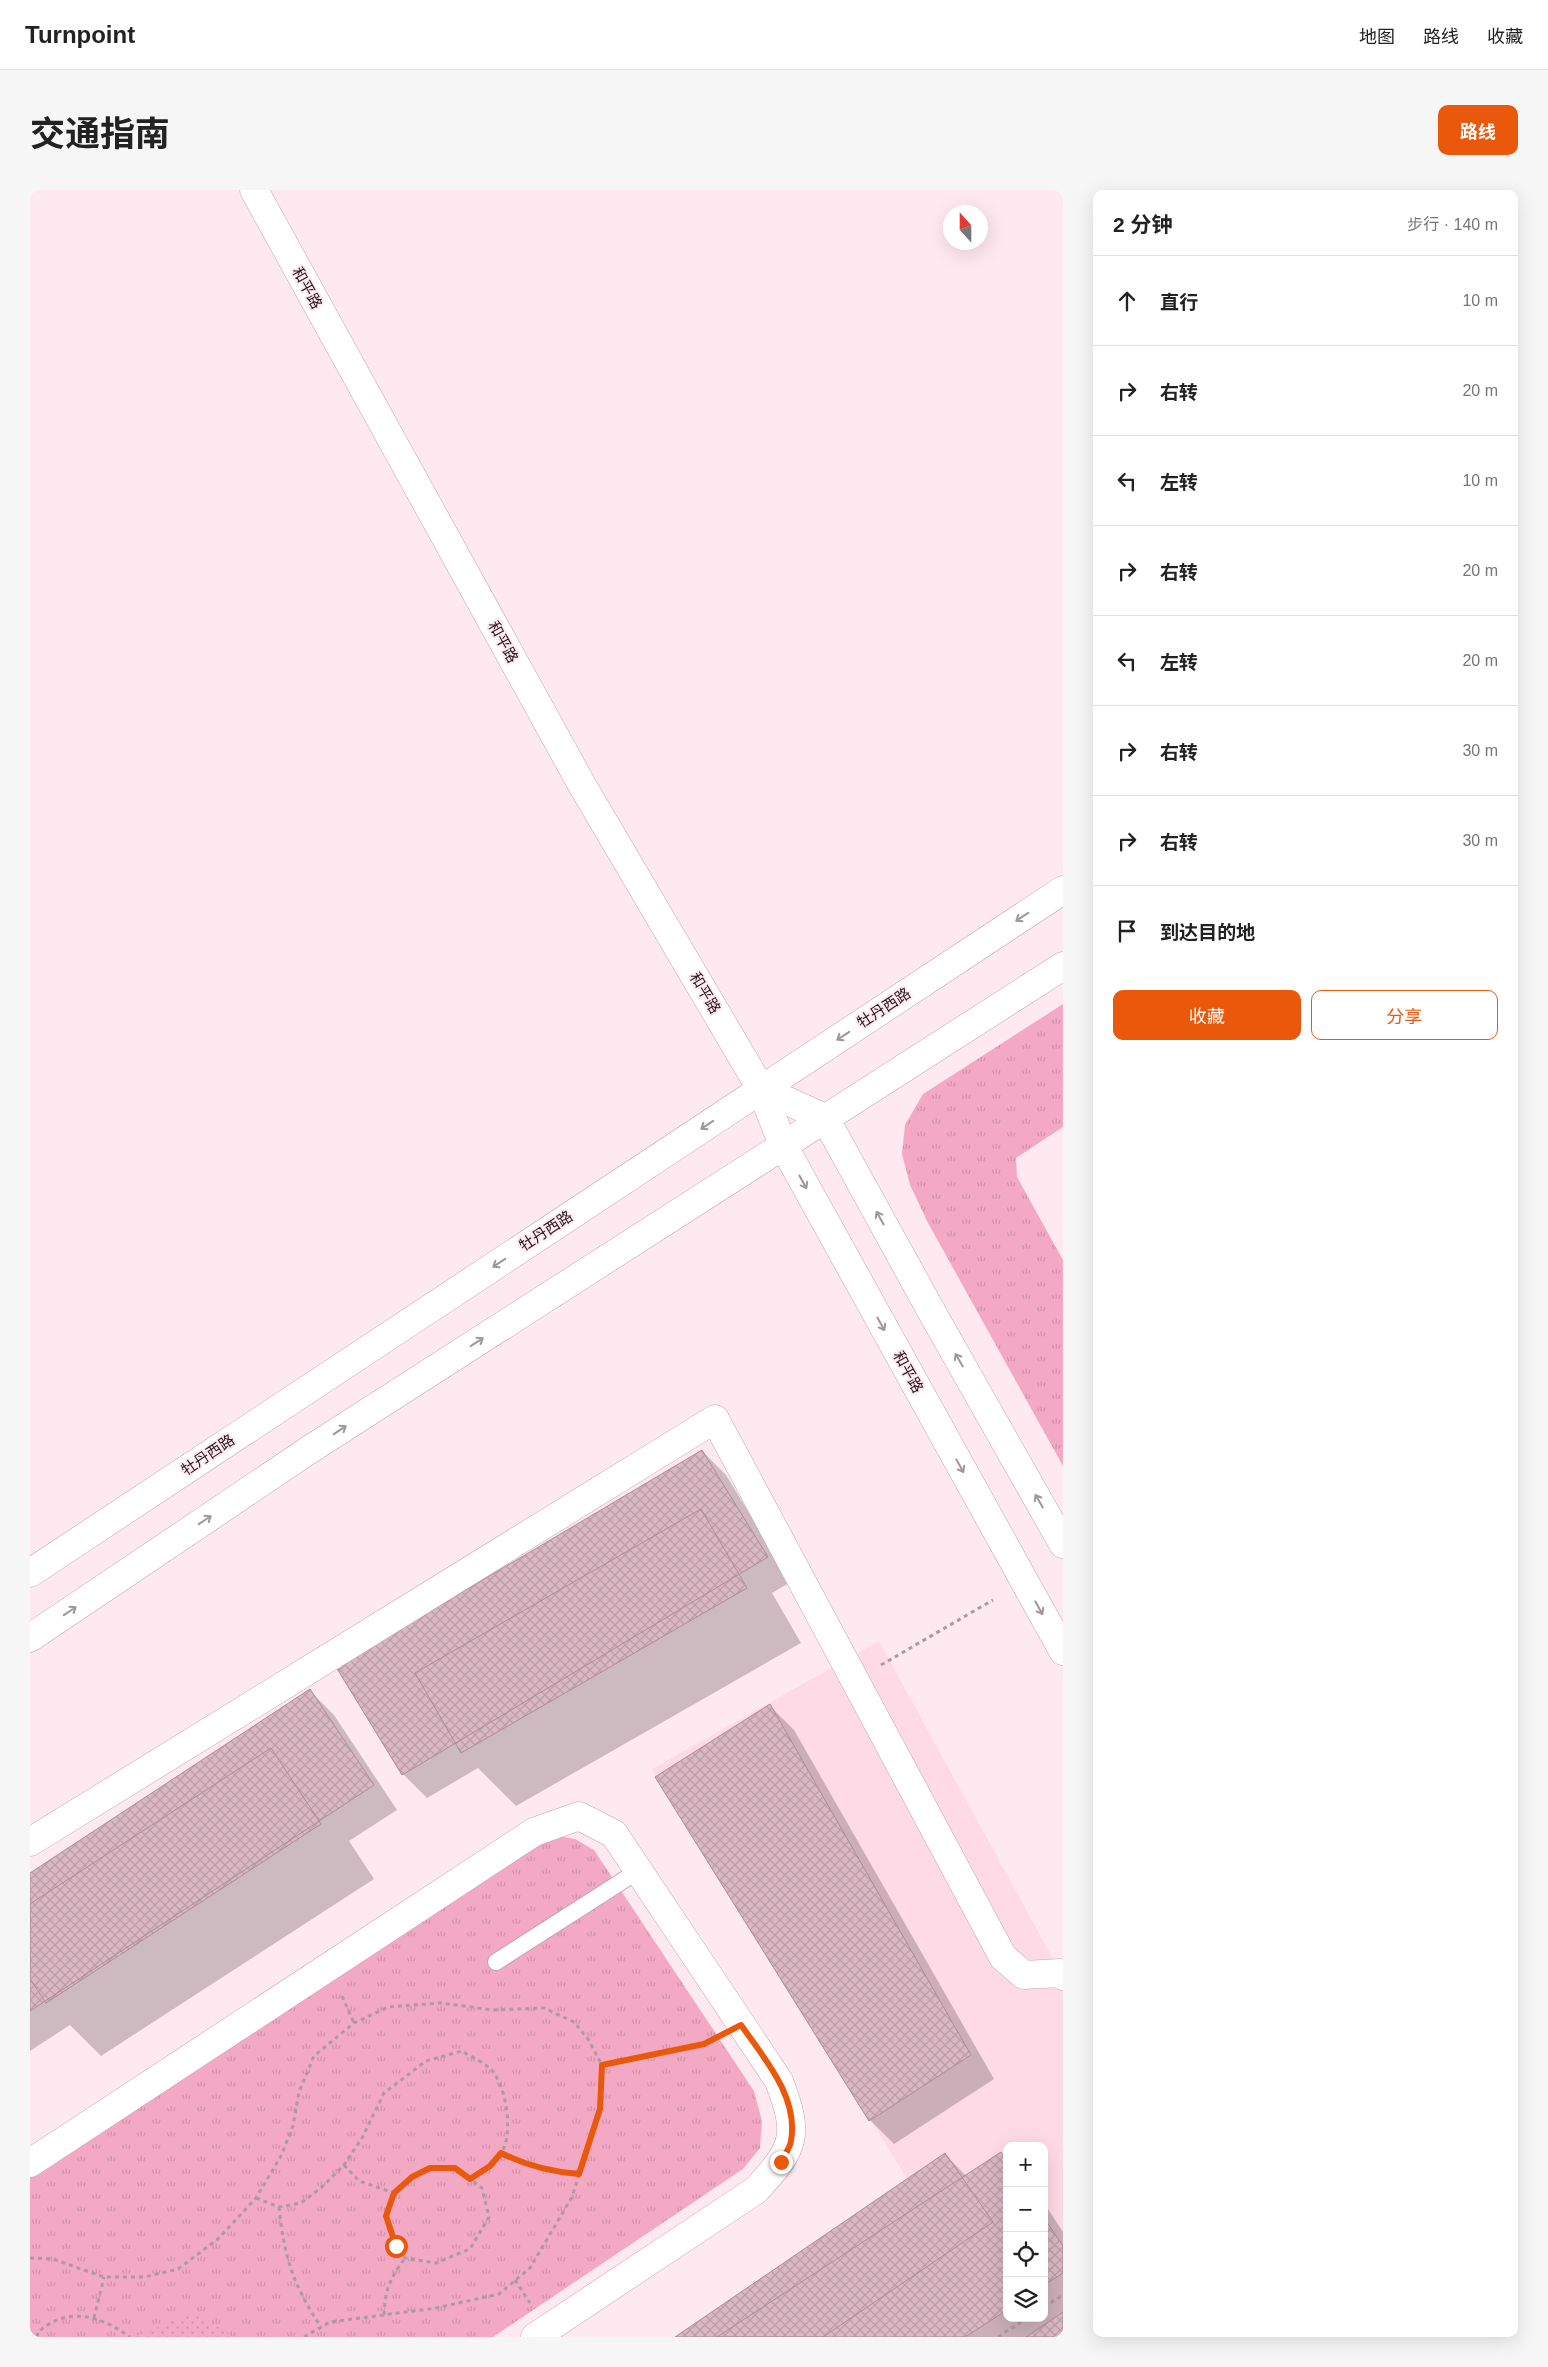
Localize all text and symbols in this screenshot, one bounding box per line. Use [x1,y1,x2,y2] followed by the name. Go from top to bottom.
[25,21,135,48] text: Turnpoint
[1359,27,1395,47] text: 地图
[1423,27,1459,47] text: 路线
[1487,27,1523,47] text: 收藏
[1438,105,1518,155] button: 路线
[30,114,170,153] text: 交通指南
[943,205,988,250] north arrow
[1113,213,1173,236] text: 2 分钟
[1407,216,1498,233] text: 步行 · 140 m
[289,264,326,312] street label: 和平路
[1113,287,1141,315] icon: ahead
[1160,292,1198,313] text: 直行
[1462,292,1498,309] text: 10 m
[1113,377,1141,405] icon: right
[1160,382,1198,403] text: 右转
[1462,382,1498,399] text: 20 m
[1113,467,1141,495] icon: left
[1160,472,1198,493] text: 左转
[1462,472,1498,489] text: 10 m
[1113,557,1141,585] icon: right
[1160,562,1198,583] text: 右转
[1462,562,1498,579] text: 20 m
[485,618,522,666] street label: 和平路
[1113,647,1141,675] icon: left
[1160,652,1198,673] text: 左转
[1462,652,1498,669] text: 20 m
[1113,737,1141,765] icon: right
[1160,742,1198,763] text: 右转
[1462,742,1498,759] text: 30 m
[1113,827,1141,855] icon: right
[1160,832,1198,853] text: 右转
[1462,832,1498,849] text: 30 m
[1016,913,1030,923] one-way arrow
[1113,917,1141,945] icon: arrive
[1160,922,1255,943] text: 到达目的地
[687,969,724,1016] street label: 和平路
[854,984,914,1031] street label: 牡丹西路
[1113,990,1301,1040] button: 收藏
[1311,990,1498,1040] button: 分享
[836,1031,850,1041] one-way arrow
[700,1120,714,1130] one-way arrow
[798,1174,808,1189] one-way arrow
[516,1207,576,1254] street label: 牡丹西路
[875,1211,884,1226] one-way arrow
[492,1258,506,1268] one-way arrow
[877,1316,887,1330] one-way arrow
[469,1337,483,1347] one-way arrow
[890,1348,927,1396] street label: 和平路
[953,1353,963,1368] one-way arrow
[333,1424,347,1435] one-way arrow
[178,1431,237,1478] street label: 牡丹西路
[956,1458,966,1473] one-way arrow
[1034,1494,1044,1509] one-way arrow
[198,1515,212,1525] one-way arrow
[1035,1600,1044,1615] one-way arrow
[63,1606,77,1616] one-way arrow
[1003,2142,1048,2322] map controls
[1003,2142,1048,2187] button: +
[770,2151,793,2174] route end
[1003,2187,1048,2232] button: −
[1003,2232,1048,2277] button: locate
[385,2235,408,2258] route start
[1003,2277,1048,2322] button: layers

